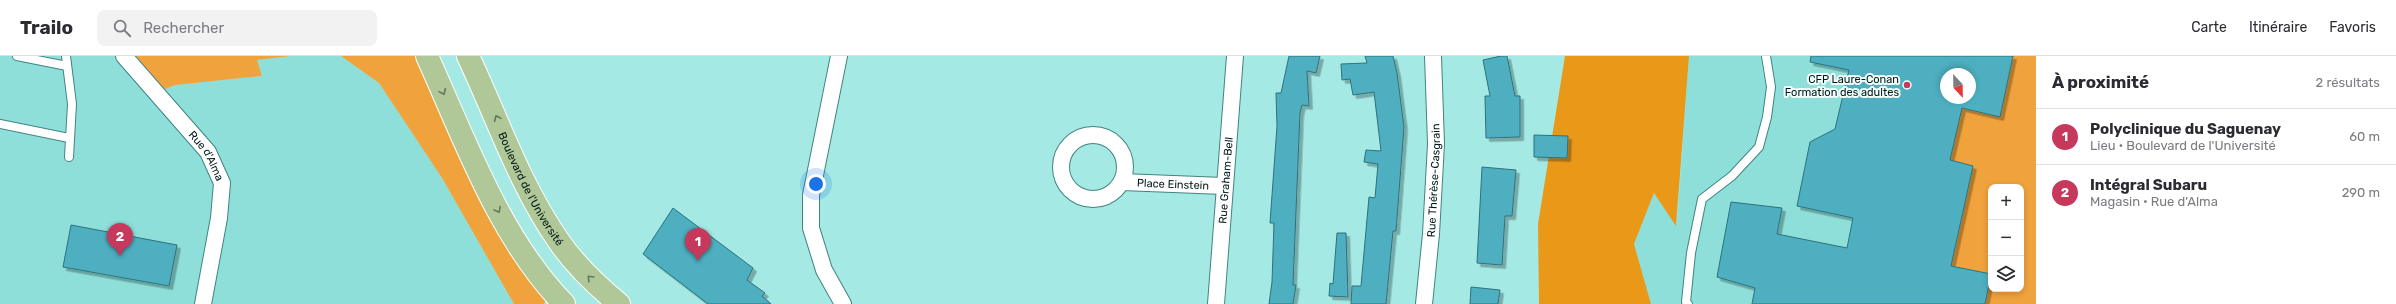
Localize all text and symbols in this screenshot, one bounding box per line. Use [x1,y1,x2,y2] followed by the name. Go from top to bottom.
[97,10,377,46] search box
[20,16,73,39] text: Trailo
[111,17,133,39] icon: search
[143,19,224,37] text: Rechercher
[2191,19,2227,36] text: Carte
[2249,19,2307,36] text: Itinéraire
[2329,19,2376,36] text: Favoris
[1940,68,1976,104] north arrow
[2052,72,2149,92] text: À proximité
[1785,73,1899,99] place label: CFP Laure-Conan Formation des adultes
[2316,75,2380,90] text: 2 résultats
[1902,80,1912,90] marker: CFP Laure-Conan Formation des adultes
[438,87,446,95] one-way arrow
[493,115,501,122] one-way arrow
[2090,120,2281,138] text: Polyclinique du Saguenay
[1424,123,1443,238] street label: Rue Thérèse-Casgrain
[186,128,227,183] street label: Rue d'Alma
[2062,129,2068,144] text: 1
[2349,129,2380,144] text: 60 m
[496,130,566,248] street label: Boulevard de l'Université
[1216,136,1235,224] street label: Rue Graham-Bell
[2090,138,2276,153] text: Lieu · Boulevard de l'Université
[806,174,826,194] your location
[1137,176,1209,192] street label: Place Einstein
[2090,176,2207,194] text: Intégral Subaru
[1988,184,2024,292] map controls
[1988,184,2024,220] button: +
[2061,185,2069,200] text: 2
[2342,185,2380,200] text: 290 m
[2090,194,2218,209] text: Magasin · Rue d'Alma
[493,205,501,213] one-way arrow
[1988,220,2024,256] button: −
[107,223,133,256] pin: 2
[685,228,711,261] pin: 1
[1988,256,2024,292] button: layers
[588,275,595,282] one-way arrow

